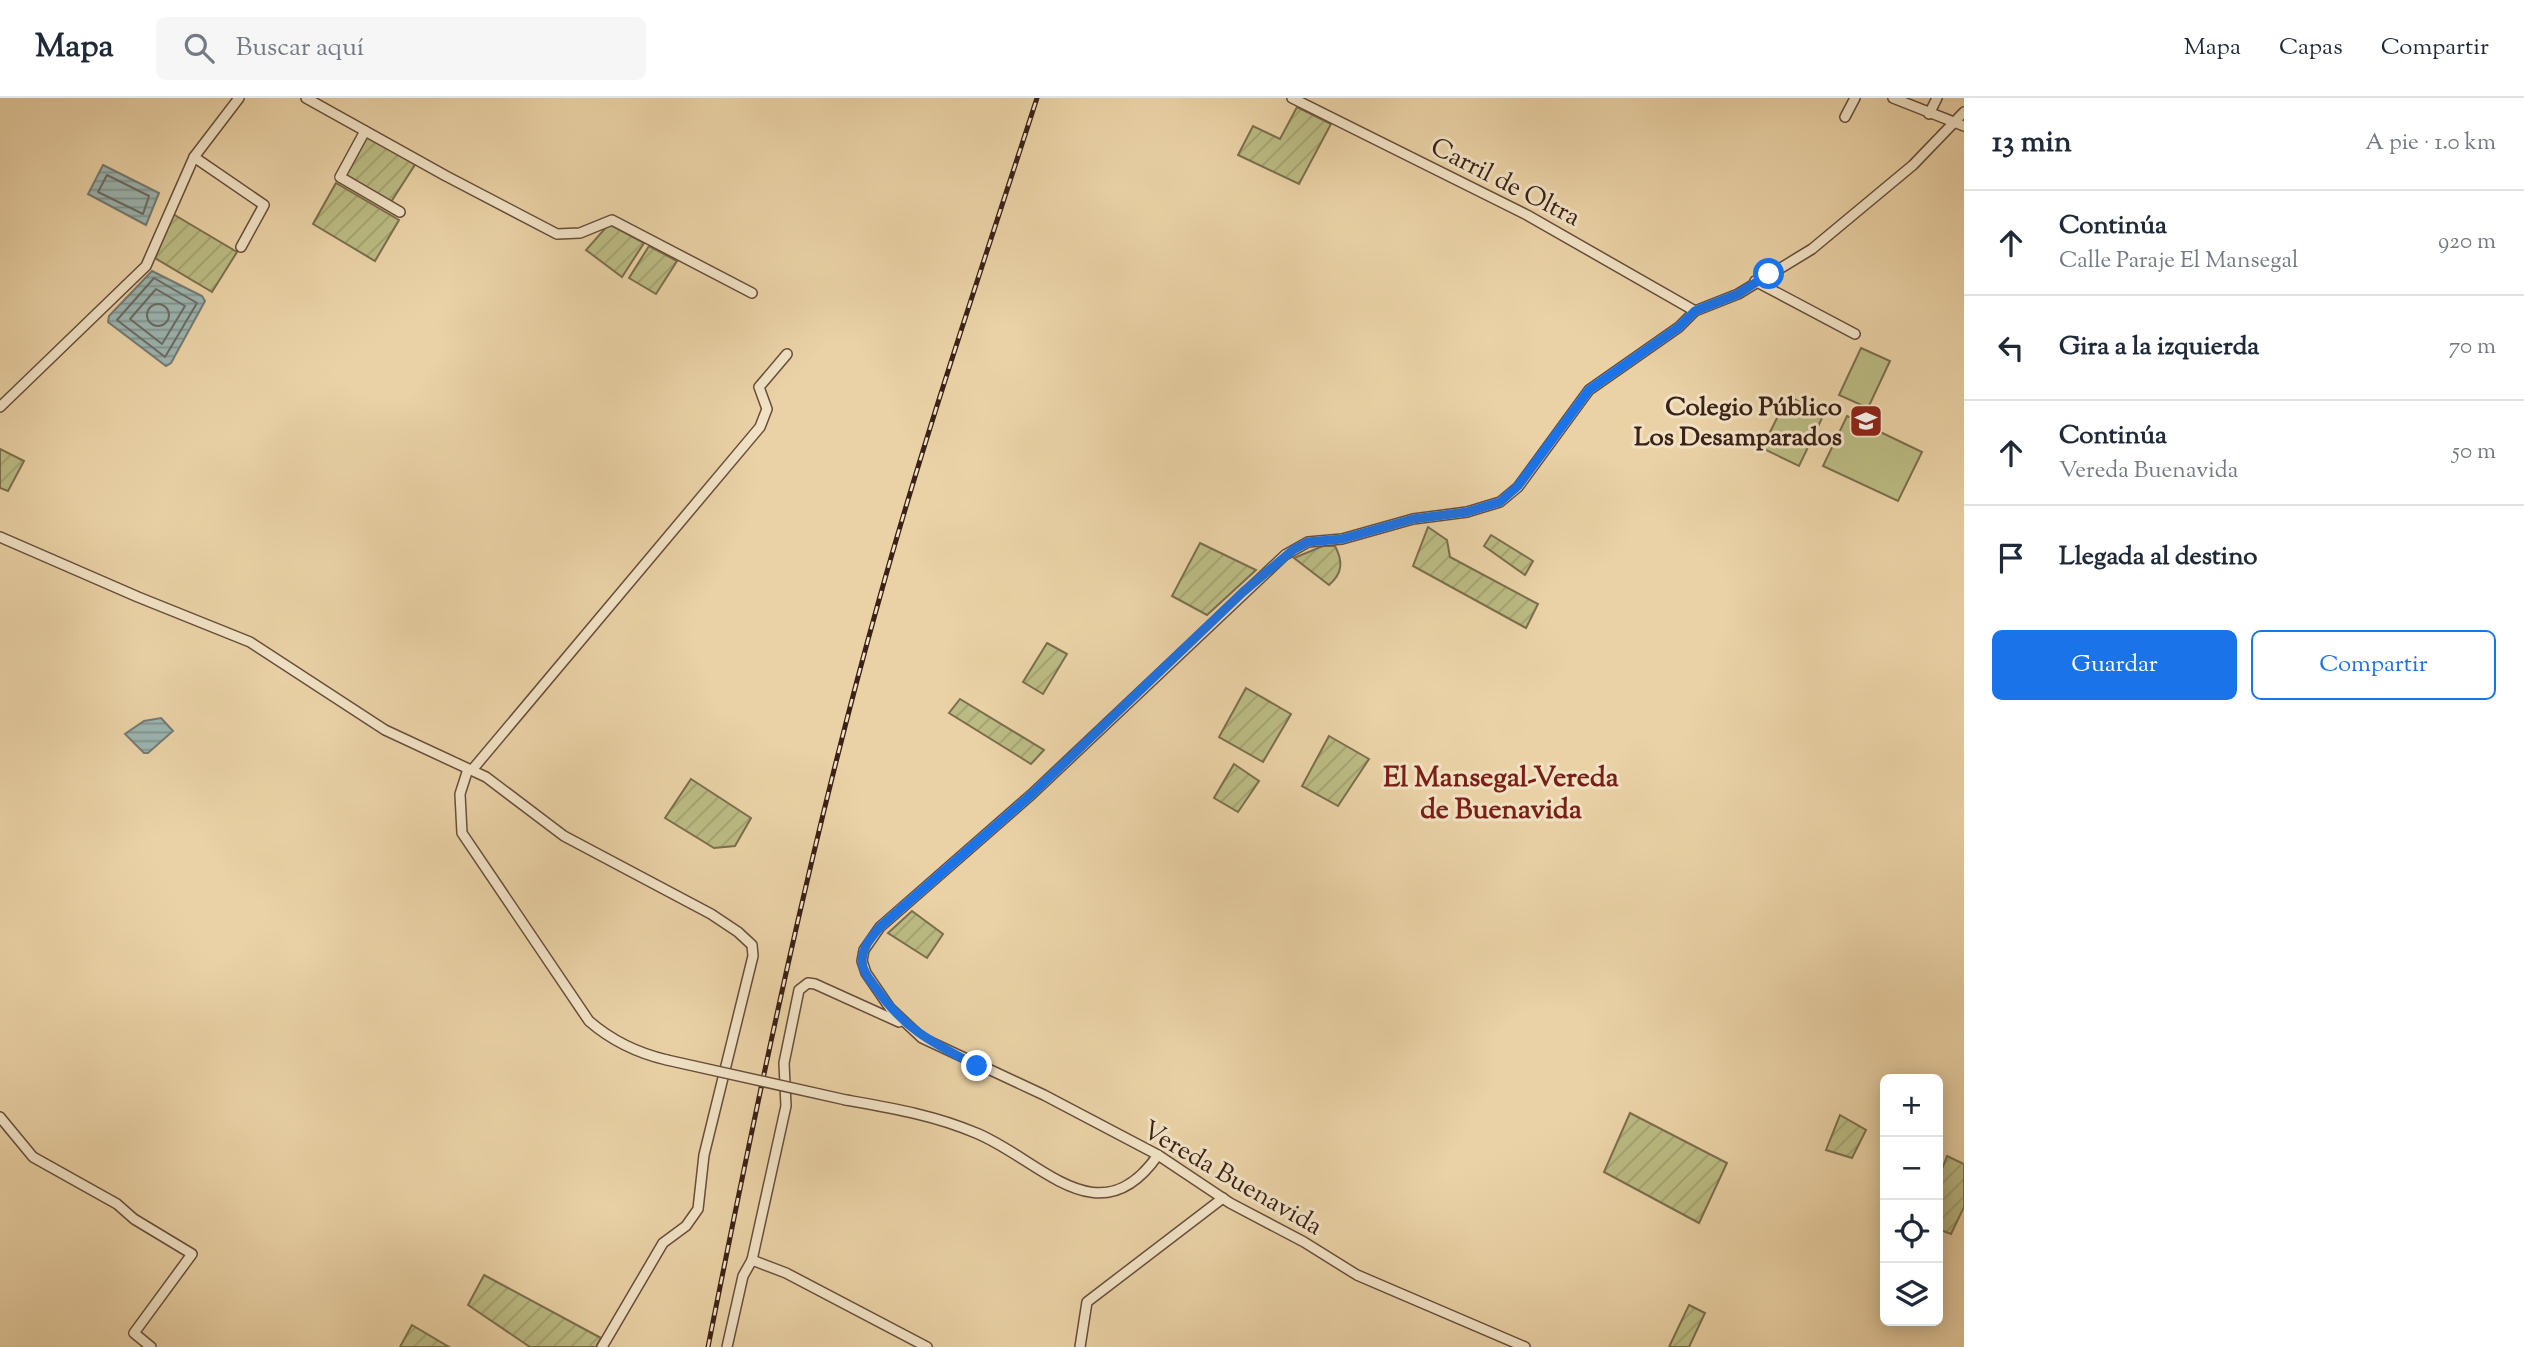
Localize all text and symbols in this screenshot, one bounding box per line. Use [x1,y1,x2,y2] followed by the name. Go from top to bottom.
[156,17,646,80] search box
[35,24,114,72] text: Mapa
[180,29,218,67] icon: search
[236,30,364,67] text: Buscar aquí
[2184,31,2241,65] text: Mapa
[2279,31,2343,65] text: Capas
[2381,31,2489,65] text: Compartir
[1992,122,2072,165] text: 13 min
[2365,127,2496,160] text: A pie · 1.0 km
[1424,130,1586,237] street label: Carril de Oltra
[2059,208,2167,245] text: Continúa
[1992,224,2030,262] icon: ahead
[2438,226,2496,259] text: 920 m
[2059,245,2299,278] text: Calle Paraje El Mansegal
[1753,258,1784,289] route start
[1992,329,2030,367] icon: left
[2059,329,2259,366] text: Gira a la izquierda
[2449,331,2496,364] text: 70 m
[1634,390,1842,457] place label: Colegio Público Los Desamparados
[1847,402,1885,440] school or university icon: Colegio Público Los Desamparados
[2059,418,2167,455] text: Continúa
[1992,434,2030,472] icon: ahead
[2452,436,2496,469] text: 50 m
[2059,455,2238,488] text: Vereda Buenavida
[1992,539,2030,577] icon: arrive
[2059,539,2257,576] text: Llegada al destino
[1992,630,2237,700] button: Guardar
[2251,630,2496,700] button: Compartir
[1383,759,1619,831] district label: El Mansegal-Vereda de Buenavida
[961,1050,992,1081] route end
[1880,1074,1943,1326] map controls
[1880,1074,1943,1137] button: +
[1135,1112,1329,1246] street label: Vereda Buenavida
[1880,1137,1943,1200] button: −
[1880,1200,1943,1263] button: locate
[1880,1263,1943,1326] button: layers

